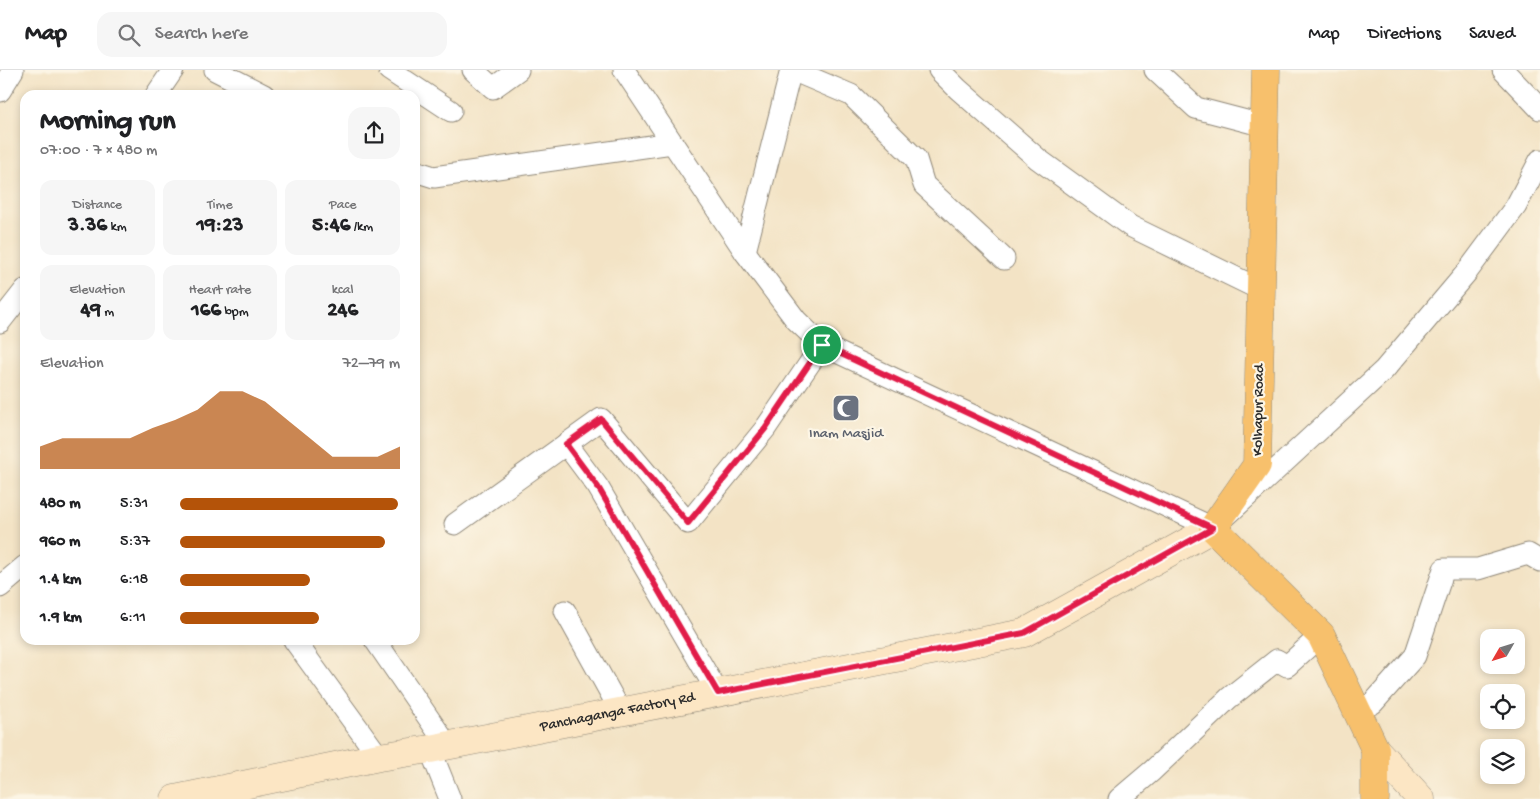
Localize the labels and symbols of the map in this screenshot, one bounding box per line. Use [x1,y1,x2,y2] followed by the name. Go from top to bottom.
[801,324,843,366] pin
[1249,363,1269,456] street label: Kolhapur Road
[831,393,861,423] mosque icon: Inam Masjid
[809,425,884,443] place label: Inam Masjid
[1480,629,1525,674] north arrow
[537,688,698,737] street label: Panchaganga Factory Rd

